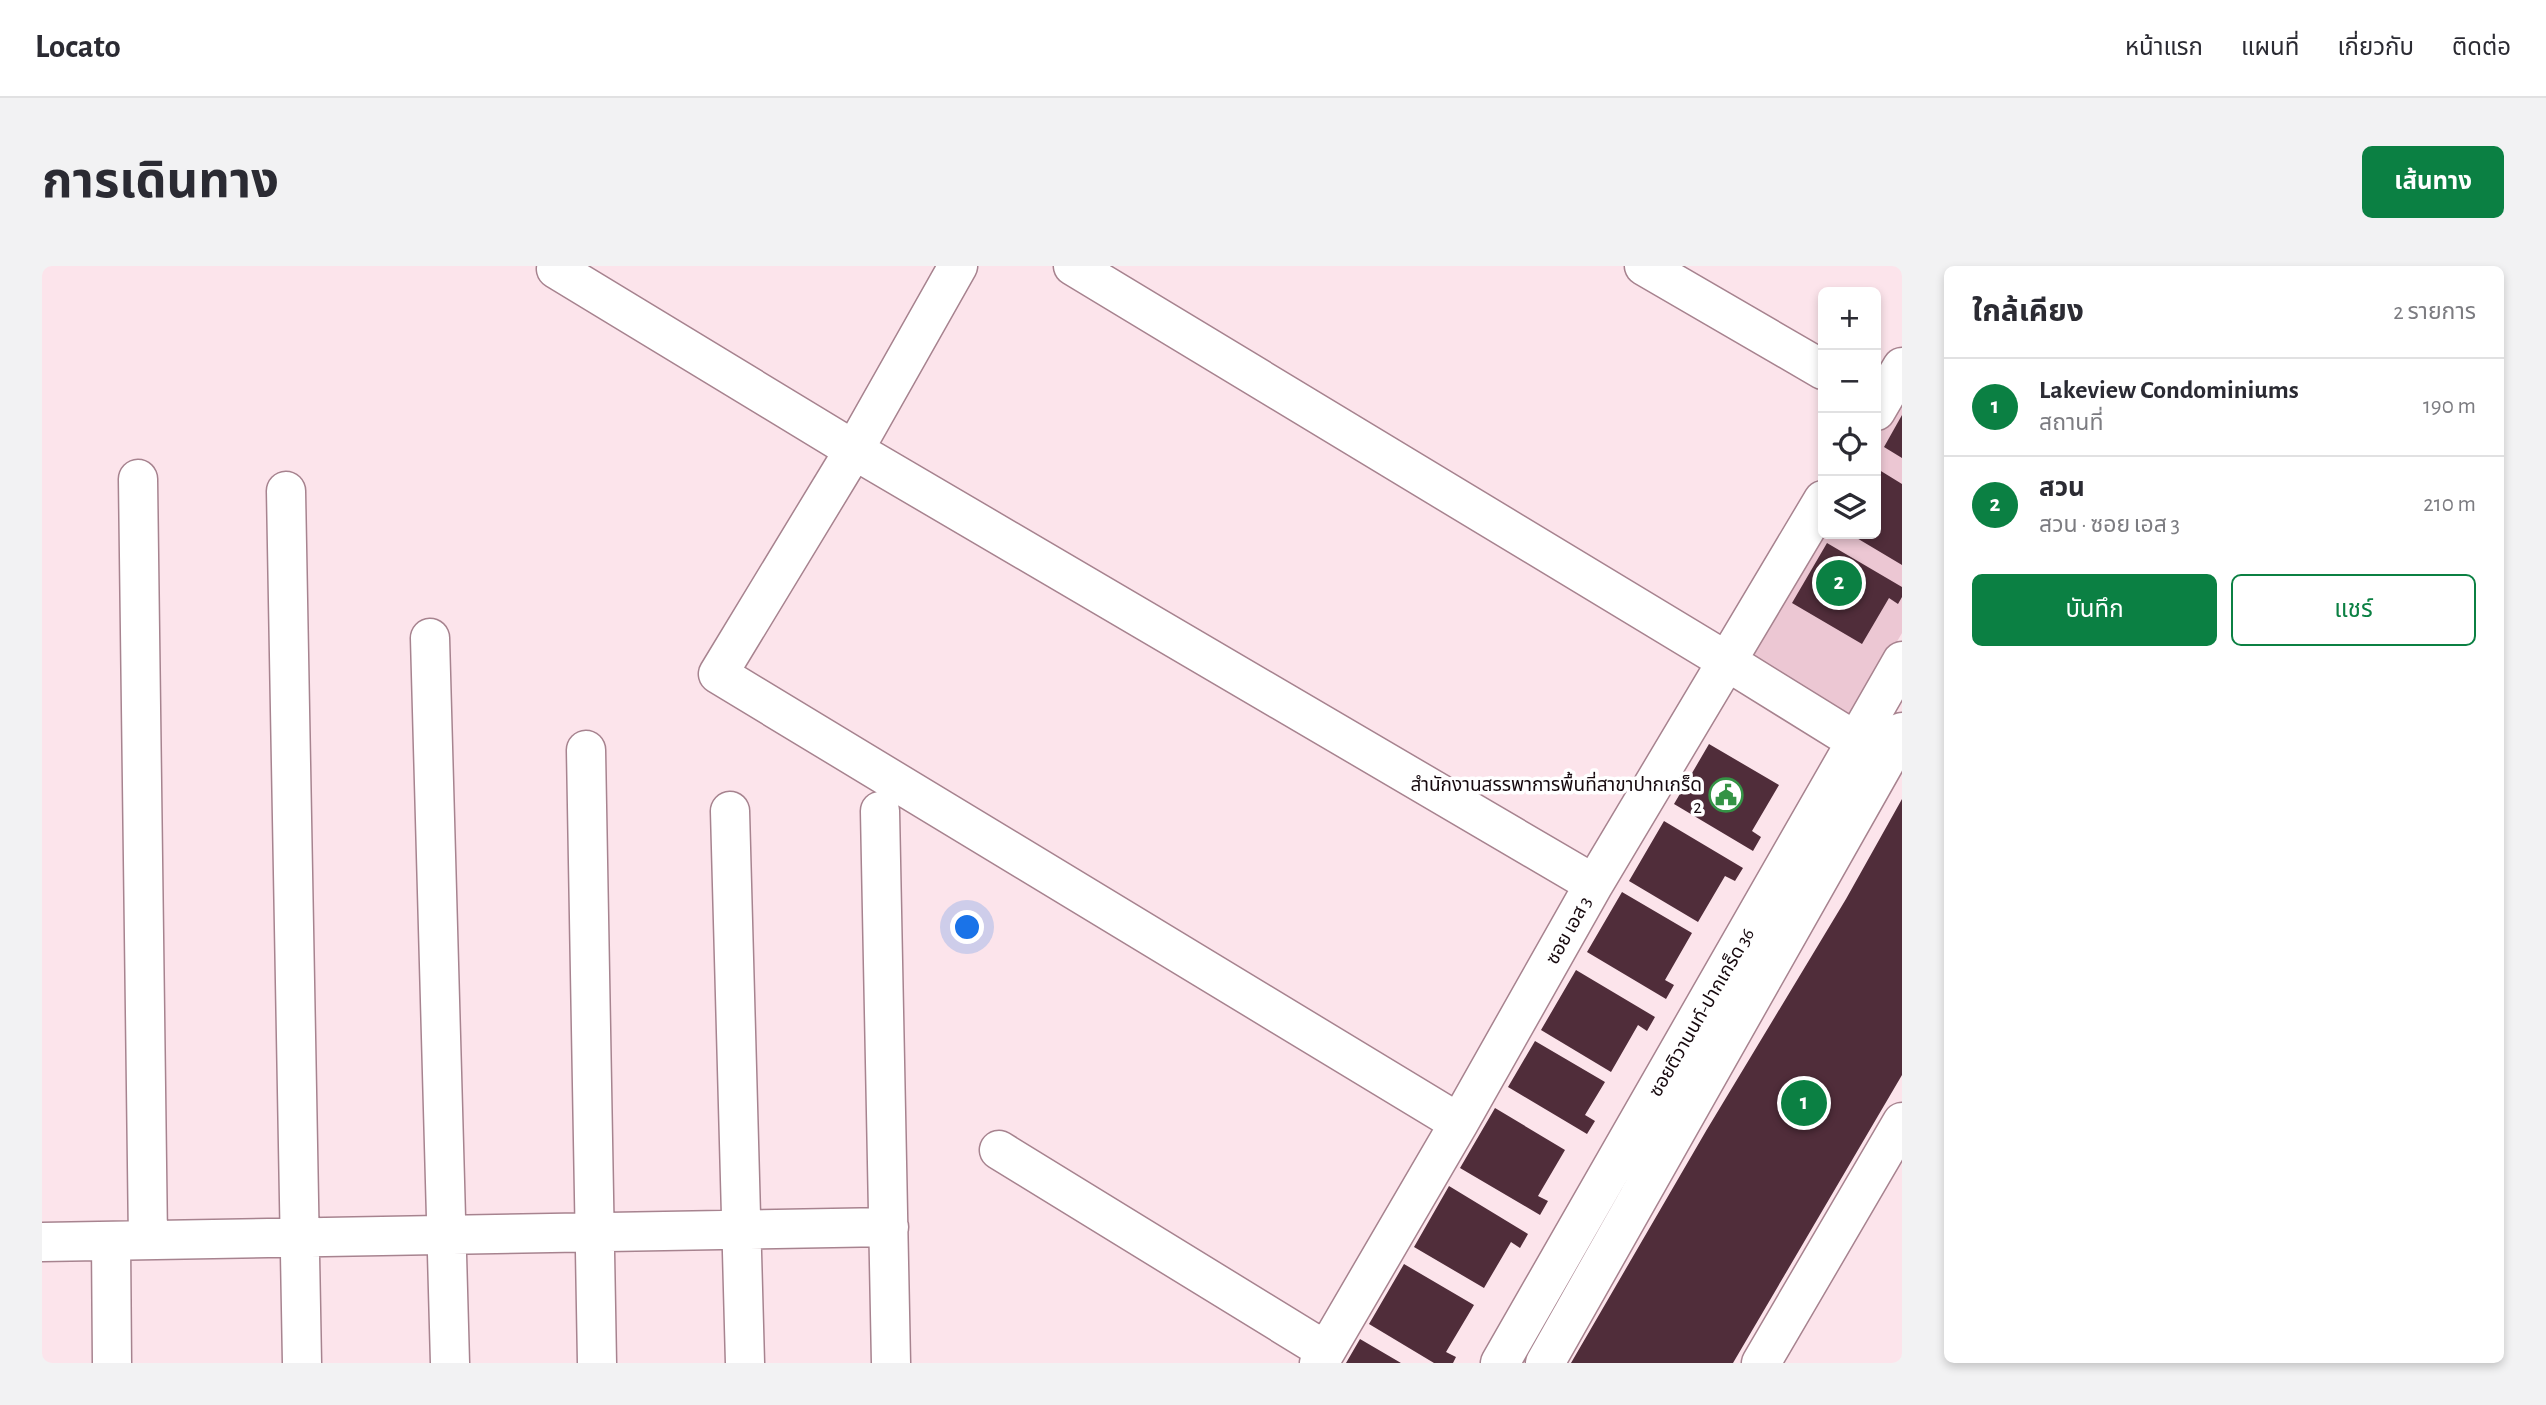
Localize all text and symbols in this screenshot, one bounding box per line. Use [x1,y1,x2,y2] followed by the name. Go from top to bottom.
[35,31,121,64] text: Locato
[2125,36,2203,60] text: หน้าแรก
[2241,36,2299,60] text: แผนที่
[2337,36,2414,60] text: เกี่ยวกับ
[2452,36,2511,60] text: ติดต่อ
[2362,146,2504,218] button: เส้นทาง
[42,158,279,207] text: การเดินทาง
[1818,287,1881,539] map controls
[1818,287,1881,350] button: +
[1972,297,2084,327] text: ใกล้เคียง
[2393,301,2476,324] text: 2 รายการ
[1818,350,1881,413] button: −
[2039,377,2299,403] text: Lakeview Condominiums
[1991,395,1999,418] text: 1
[2423,395,2476,418] text: 190 m
[2039,412,2103,435] text: สถานที่
[1818,413,1881,476] button: locate
[2039,475,2085,501] text: สวน
[1818,476,1881,539] button: layers
[1990,493,2000,516] text: 2
[2423,493,2476,516] text: 210 m
[2039,514,2180,537] text: สวน · ซอย เอส 3
[1816,557,1862,609] pin: 2
[1972,574,2217,646] button: บันทึก
[2231,574,2476,646] button: แชร์
[1410,771,1702,817] place label: สำนักงานสรรพาการพื้นที่สาขาปากเกร็ด 2
[1707,776,1745,814] public building icon: สำนักงานสรรพาการพื้นที่สาขาปากเกร็ด 2
[1543,894,1596,968] street label: ซอย เอส 3
[950,910,984,944] your location
[1645,925,1758,1100] street label: ซอยติวานนท์-ปากเกร็ด 36
[1781,1077,1827,1129] pin: 1

